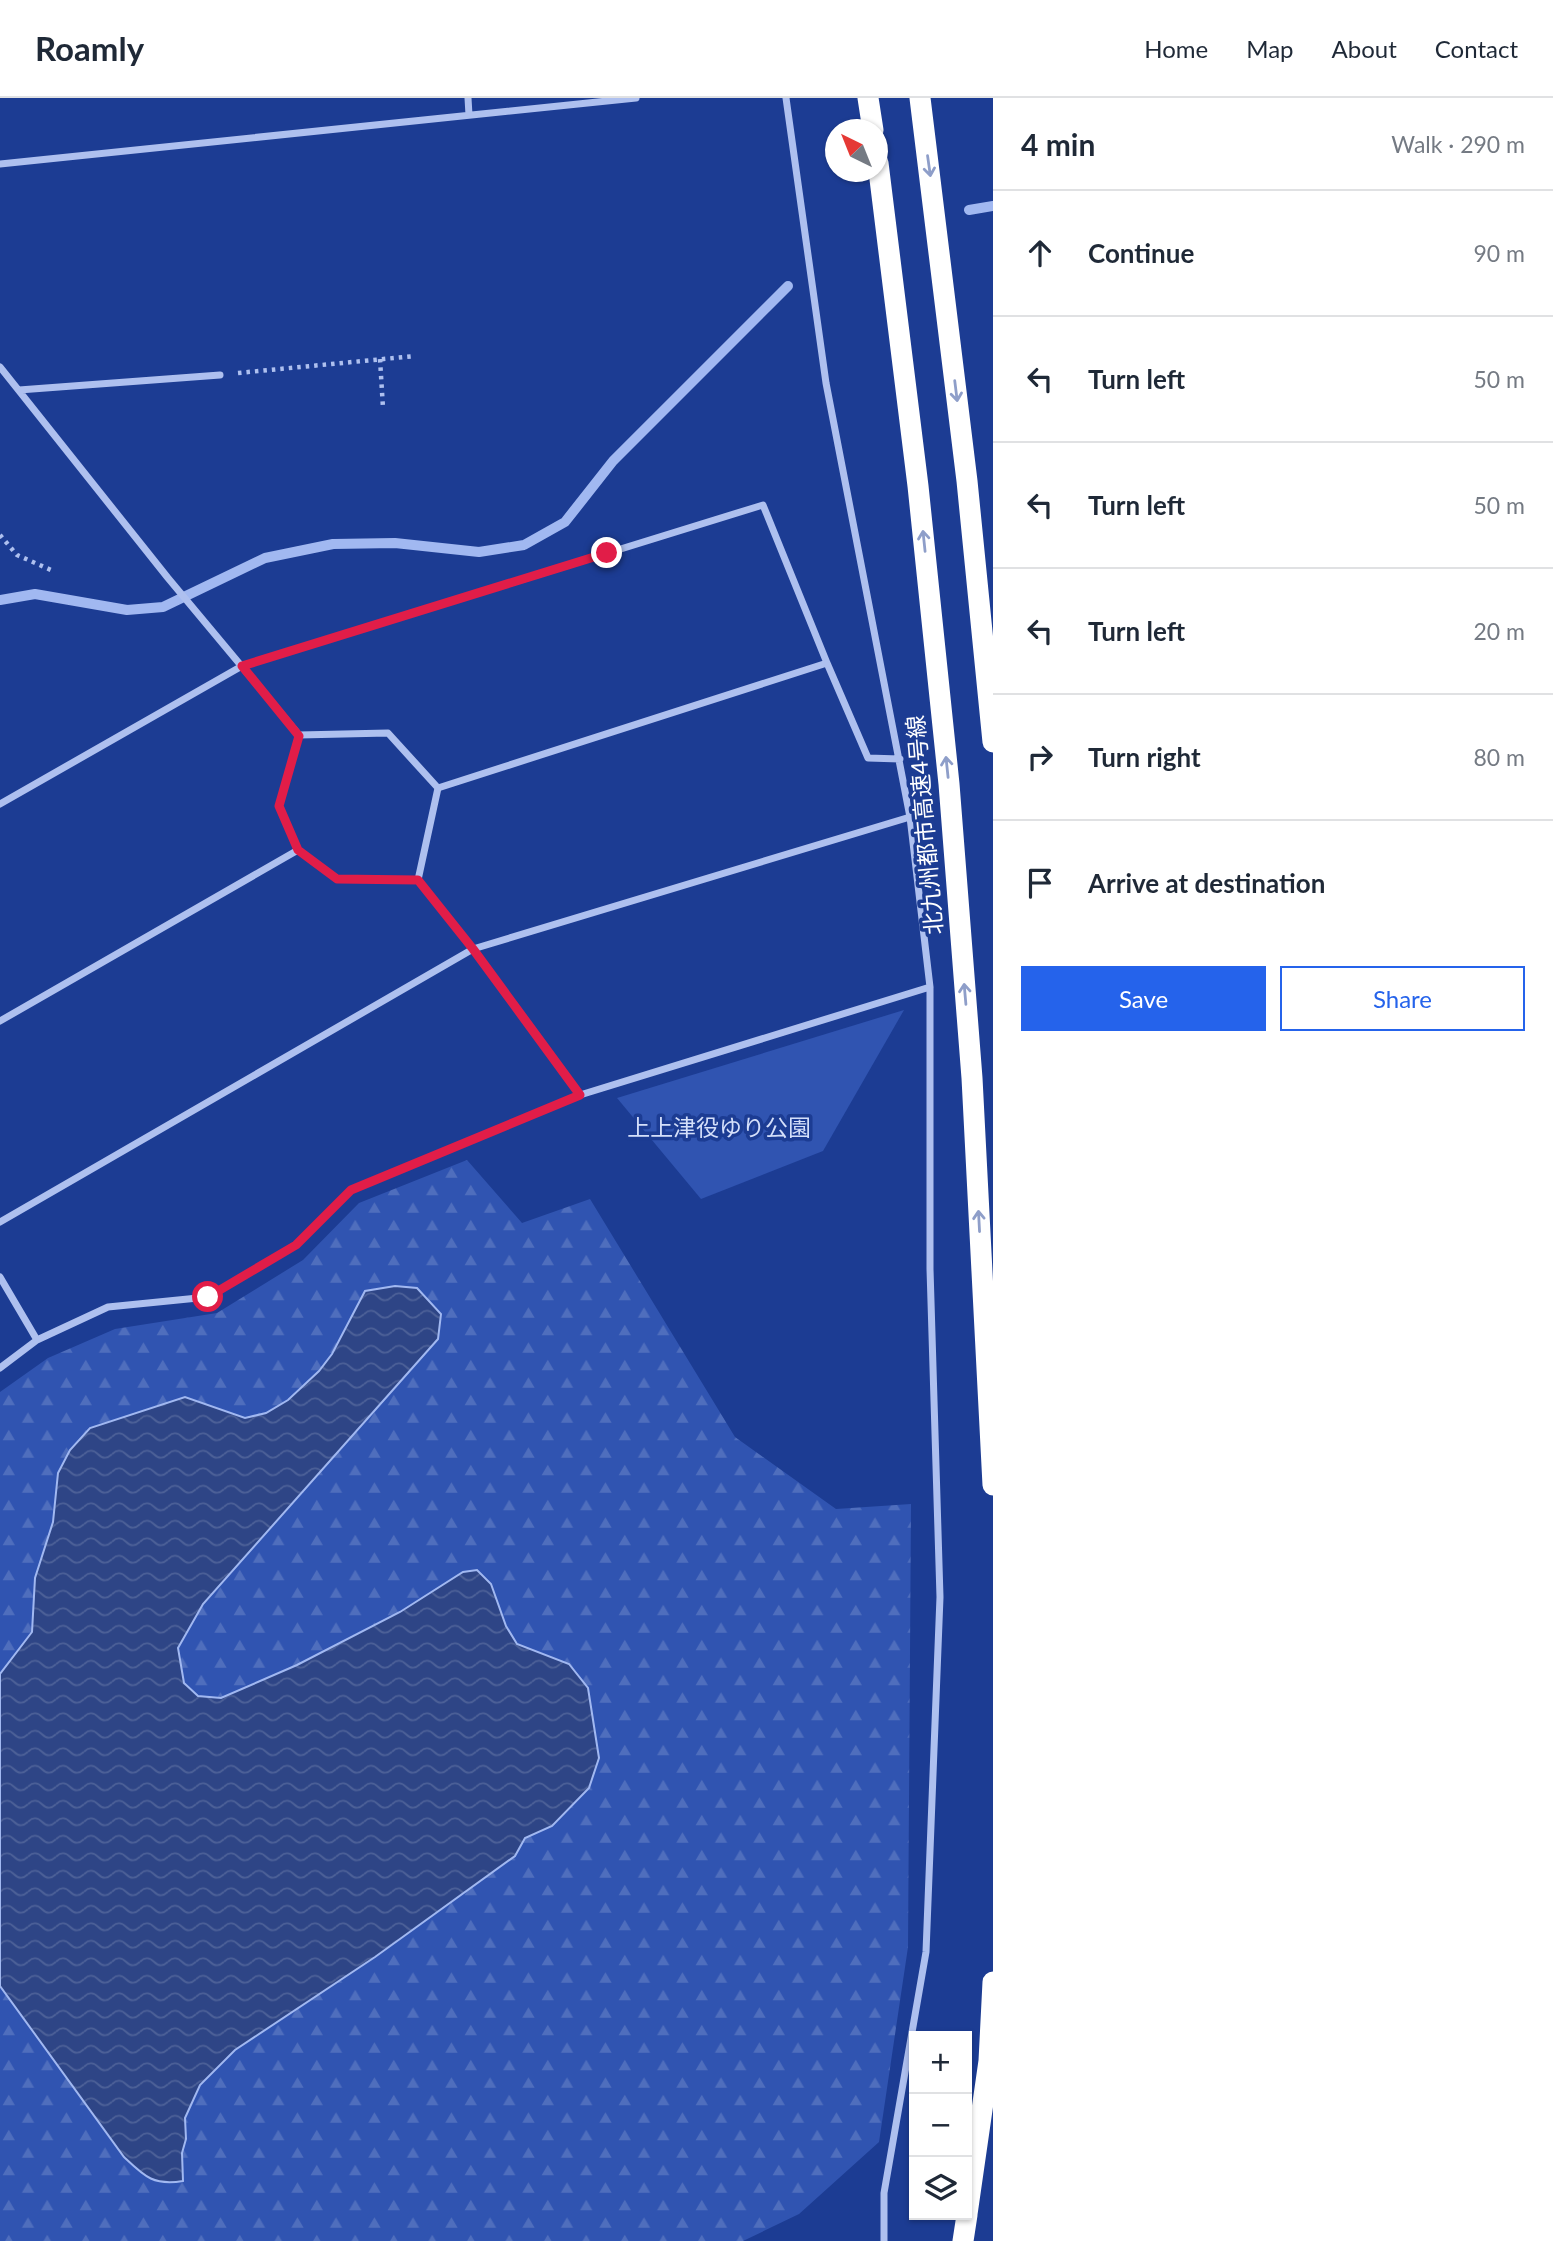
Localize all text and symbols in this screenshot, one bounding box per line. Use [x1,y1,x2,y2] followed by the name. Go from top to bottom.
[35,28,144,68] text: Roamly
[1144,34,1208,63] text: Home
[1246,34,1294,63] text: Map
[1332,34,1397,63] text: About
[1435,34,1518,63] text: Contact
[825,119,888,182] north arrow
[1021,126,1095,162] text: 4 min
[1391,130,1525,158] text: Walk · 290 m
[922,154,935,177] one-way arrow
[1021,234,1059,272] icon: ahead
[1088,237,1194,269] text: Continue
[1474,239,1525,267] text: 90 m
[1021,360,1059,398] icon: left
[1088,363,1185,395] text: Turn left
[1474,365,1525,393] text: 50 m
[950,380,963,402] one-way arrow
[1021,486,1059,524] icon: left
[1088,489,1185,521] text: Turn left
[1474,491,1525,519] text: 50 m
[917,530,930,553] one-way arrow
[591,537,622,568] route end
[1021,612,1059,650] icon: left
[1088,615,1185,647] text: Turn left
[1474,617,1525,645] text: 20 m
[900,714,948,936] street label: 北九州都市高速4号線
[1021,738,1059,776] icon: right
[1088,741,1201,773] text: Turn right
[1474,743,1525,771] text: 80 m
[940,757,953,779] one-way arrow
[1021,864,1059,902] icon: arrive
[1088,867,1325,899] text: Arrive at destination
[1021,966,1266,1031] button: Save
[1280,966,1525,1031] button: Share
[958,983,971,1006] one-way arrow
[627,1113,811,1141] park label: 上上津役ゆり公園
[973,1210,986,1233] one-way arrow
[192,1281,223,1312] route start
[909,2031,972,2220] map controls
[909,2031,972,2094] button: +
[909,2094,972,2157] button: −
[909,2157,972,2220] button: layers

